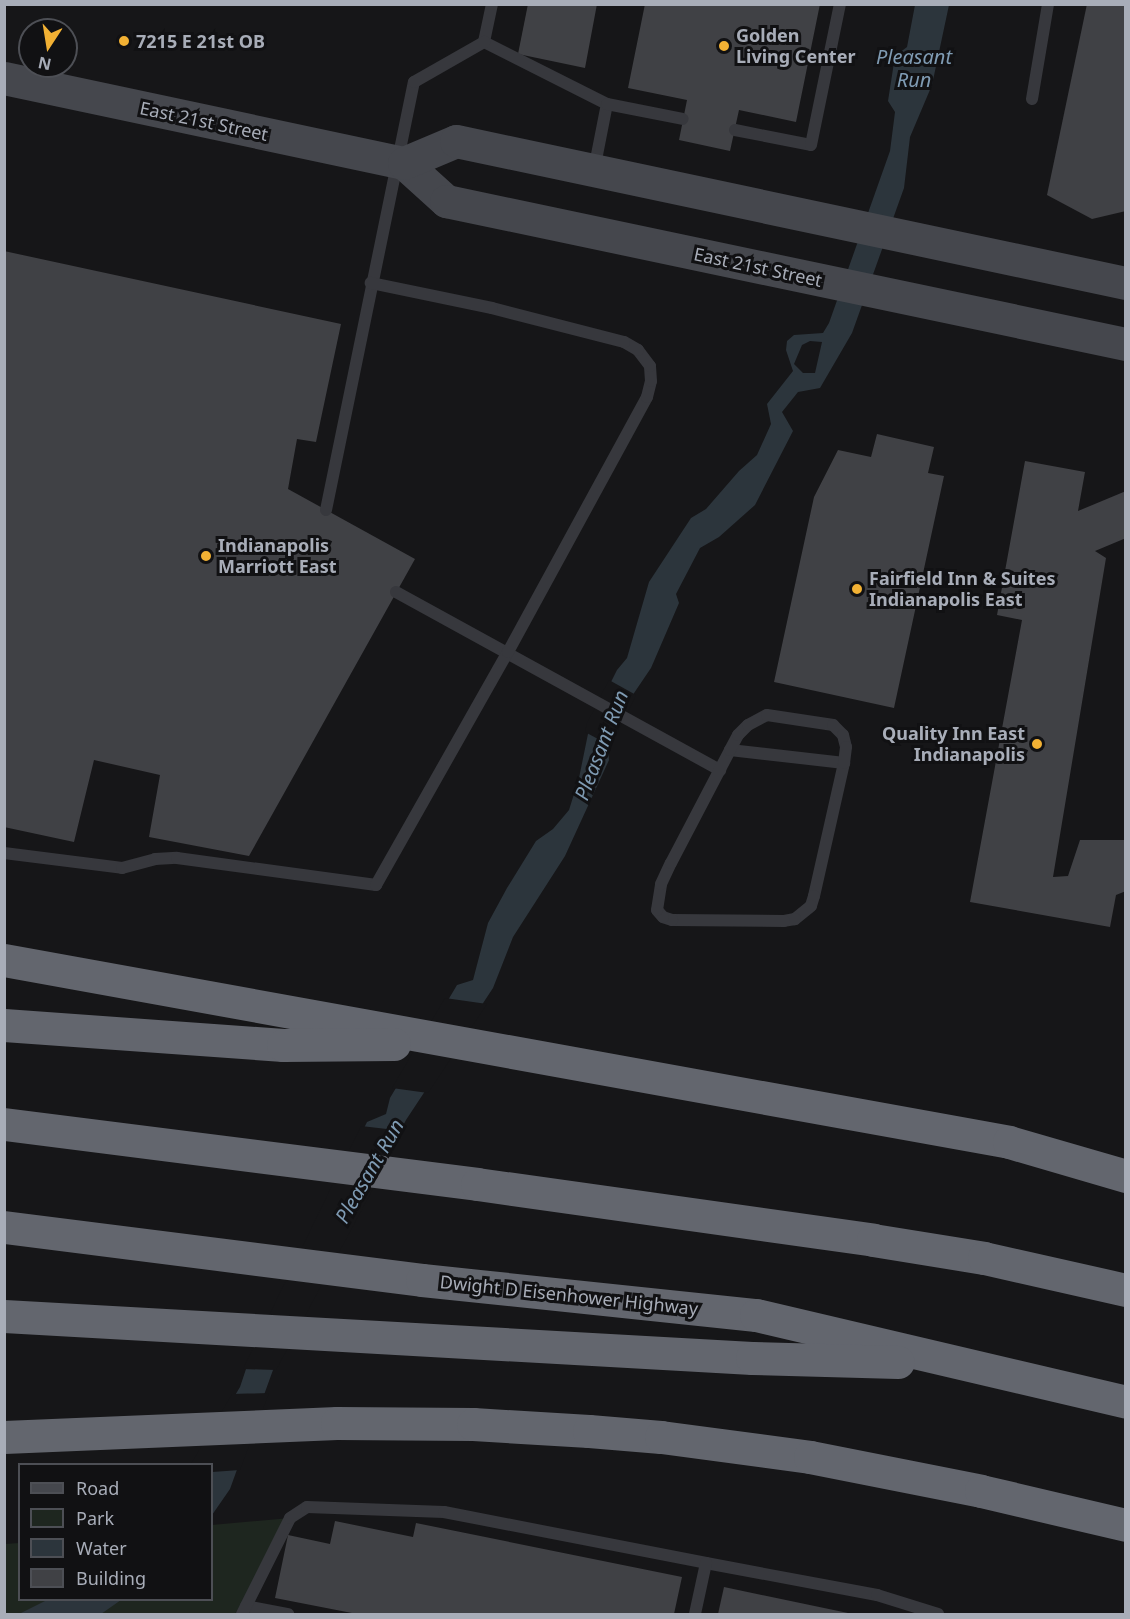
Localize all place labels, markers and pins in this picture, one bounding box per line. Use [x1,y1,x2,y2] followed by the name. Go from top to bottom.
[736,25,855,68] place label: Golden Living Center
[136,30,265,52] place label: 7215 E 21st OB
[117,34,131,48] marker: 7215 E 21st OB
[717,39,731,53] marker: Golden Living Center
[218,535,336,578] place label: Indianapolis Marriott East
[199,549,213,563] marker: Indianapolis Marriott East
[869,568,1055,610] place label: Fairfield Inn & Suites Indianapolis East
[850,582,864,596] marker: Fairfield Inn & Suites Indianapolis East
[882,723,1025,766] place label: Quality Inn East Indianapolis
[1030,737,1044,751] marker: Quality Inn East Indianapolis

